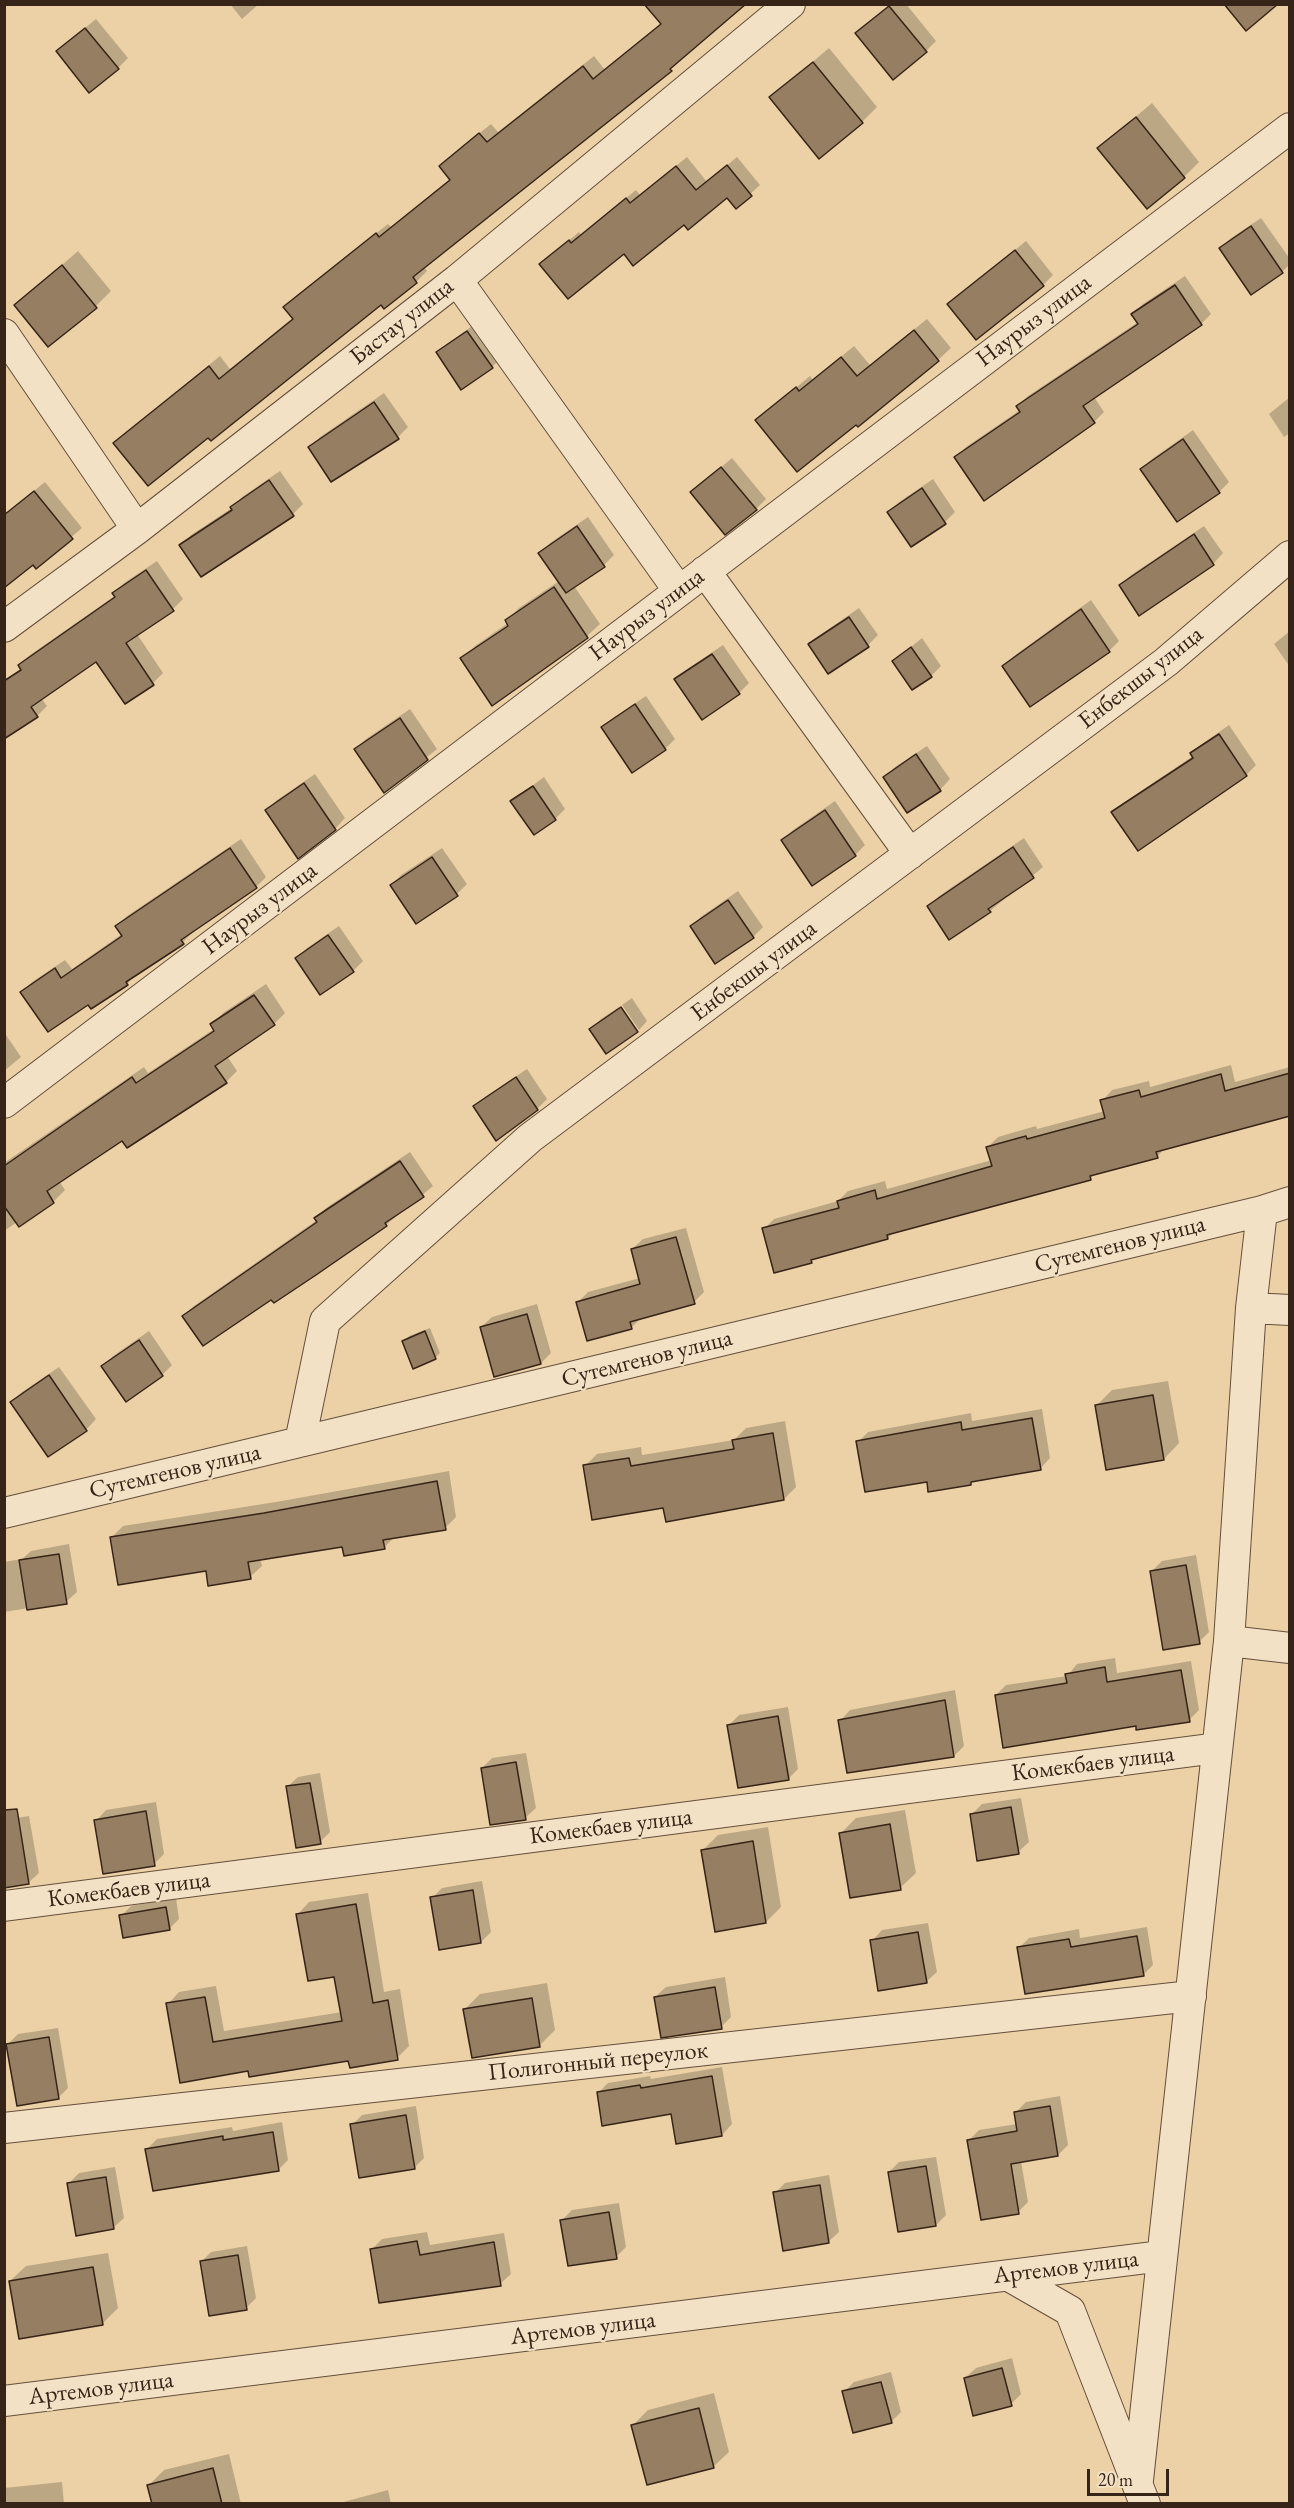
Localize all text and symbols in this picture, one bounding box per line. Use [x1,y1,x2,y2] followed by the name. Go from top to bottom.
[971,268,1097,374] street label: Наурыз улица
[344,272,460,372] street label: Бастау улица
[584,562,710,668] street label: Наурыз улица
[1073,620,1209,736] street label: Енбекшы улица
[197,856,323,962] street label: Наурыз улица
[685,914,823,1028] street label: Енбекшы улица
[1032,1210,1208,1280] street label: Сутемгенов улица
[559,1324,735,1394] street label: Сутемгенов улица
[86,1438,264,1506] street label: Сутемгенов улица
[1010,1740,1176,1788] street label: Комекбаев улица
[528,1803,694,1851] street label: Комекбаев улица
[46,1866,212,1914] street label: Комекбаев улица
[487,2036,709,2088] street label: Полигонный переулок
[992,2245,1140,2291] street label: Артемов улица
[509,2306,657,2352] street label: Артемов улица
[27,2366,175,2412] street label: Артемов улица
[1090,2457,1172,2495] scale bar
[1098,2468,1133,2491] text: 20 m

